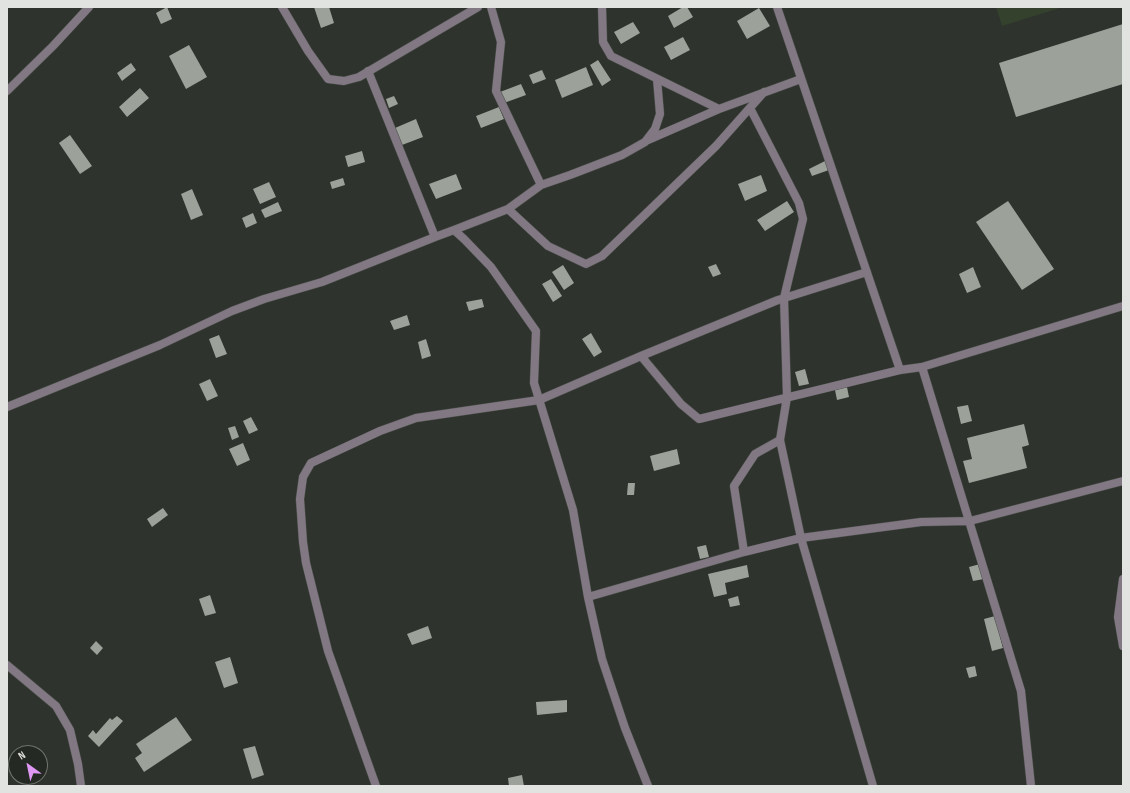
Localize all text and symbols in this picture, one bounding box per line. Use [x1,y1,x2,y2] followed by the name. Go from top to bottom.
[8,745,48,785] north arrow
[16,748,28,762] text: N

